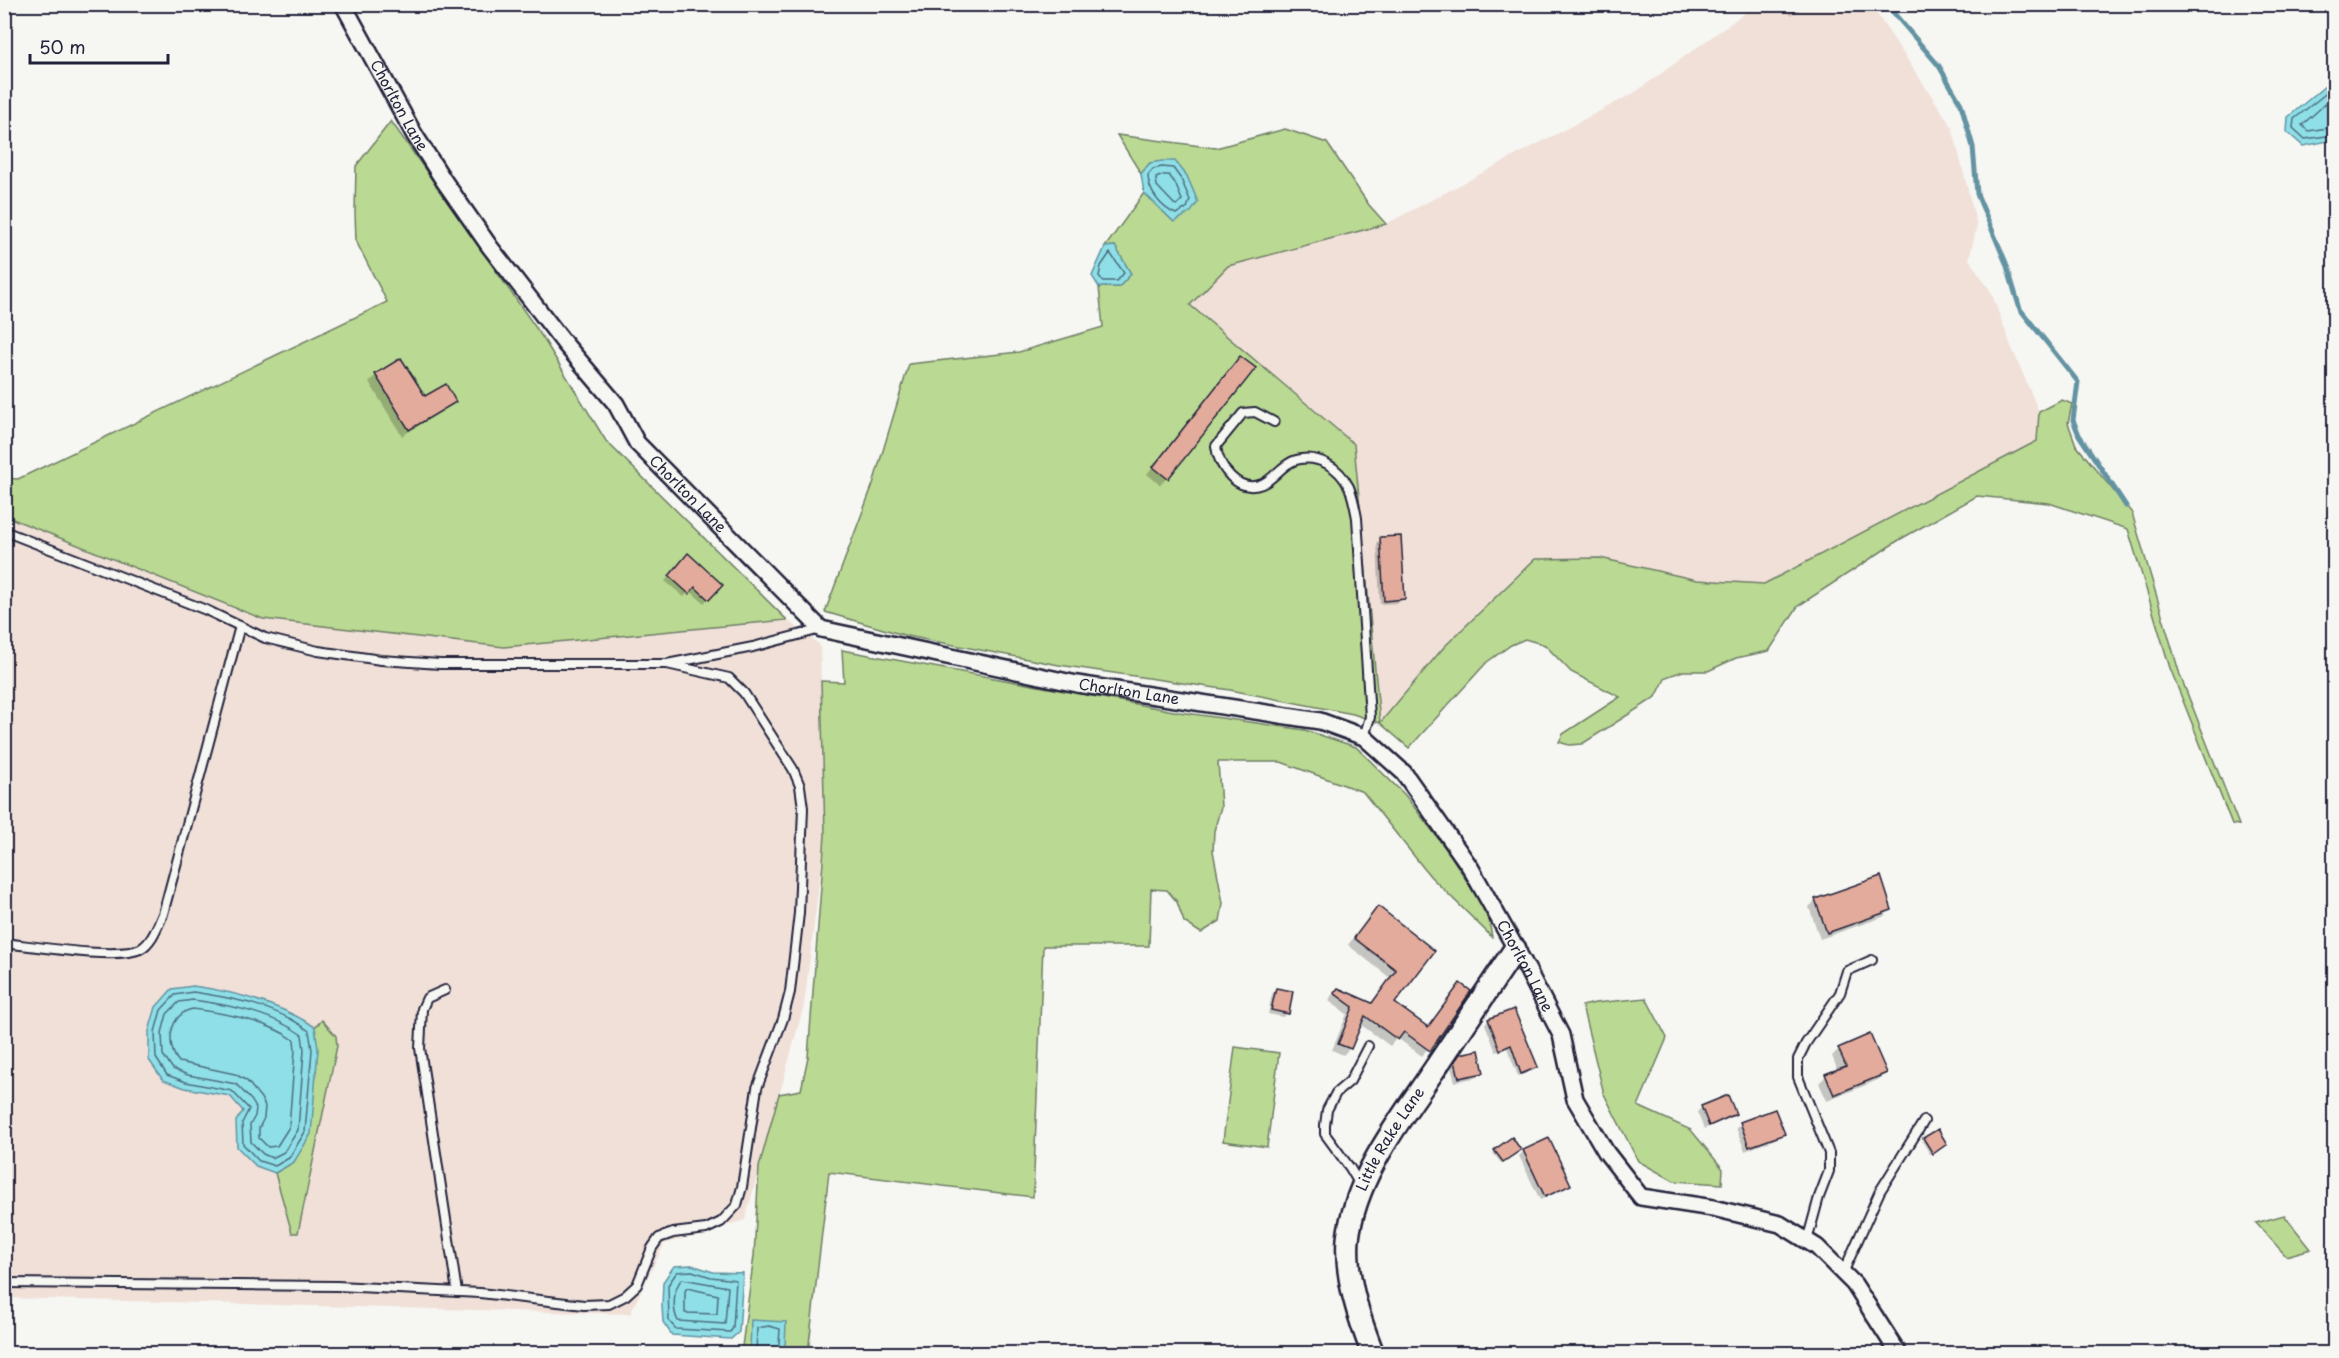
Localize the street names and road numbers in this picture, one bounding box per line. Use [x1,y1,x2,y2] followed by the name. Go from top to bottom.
[365,55,435,155] street label: Chorlton Lane
[645,449,733,537] street label: Chorlton Lane
[1077,671,1181,709] street label: Chorlton Lane
[1492,915,1560,1016] street label: Chorlton Lane
[1349,1082,1429,1194] street label: Little Rake Lane

